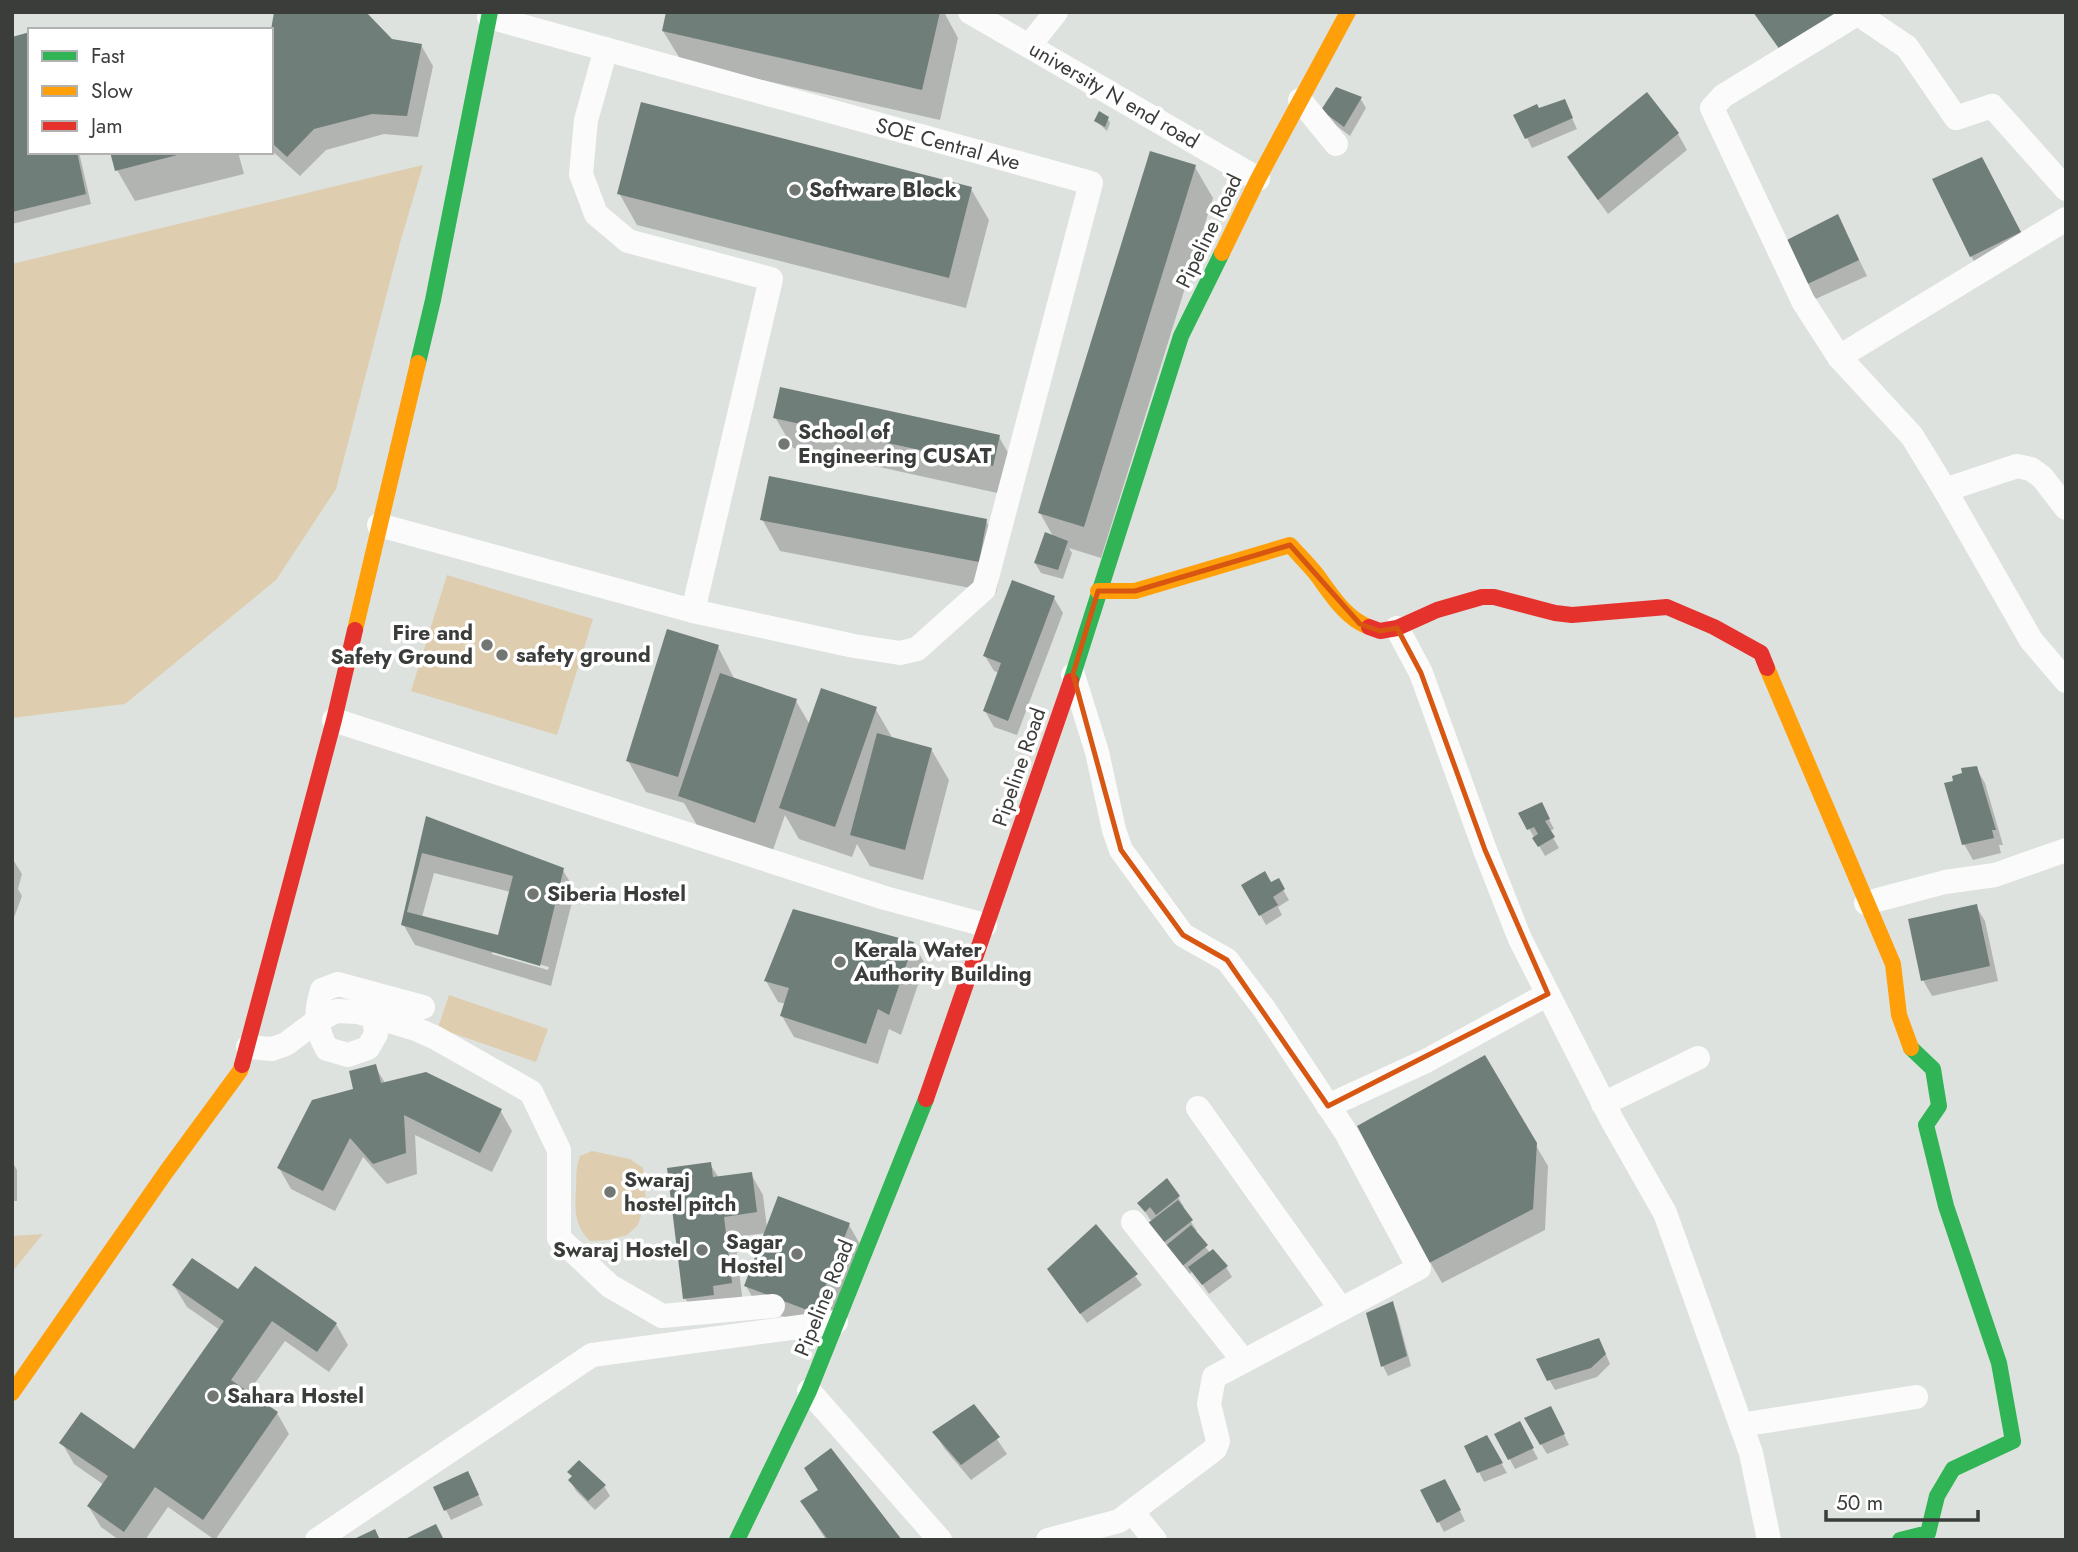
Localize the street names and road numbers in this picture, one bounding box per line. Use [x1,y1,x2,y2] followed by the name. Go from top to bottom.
[1023,34,1205,156] street label: university N end road
[873,110,1024,178] street label: SOE Central Ave
[1168,169,1250,293] street label: Pipeline Road
[985,704,1053,830] street label: Pipeline Road
[787,1235,861,1361] street label: Pipeline Road

